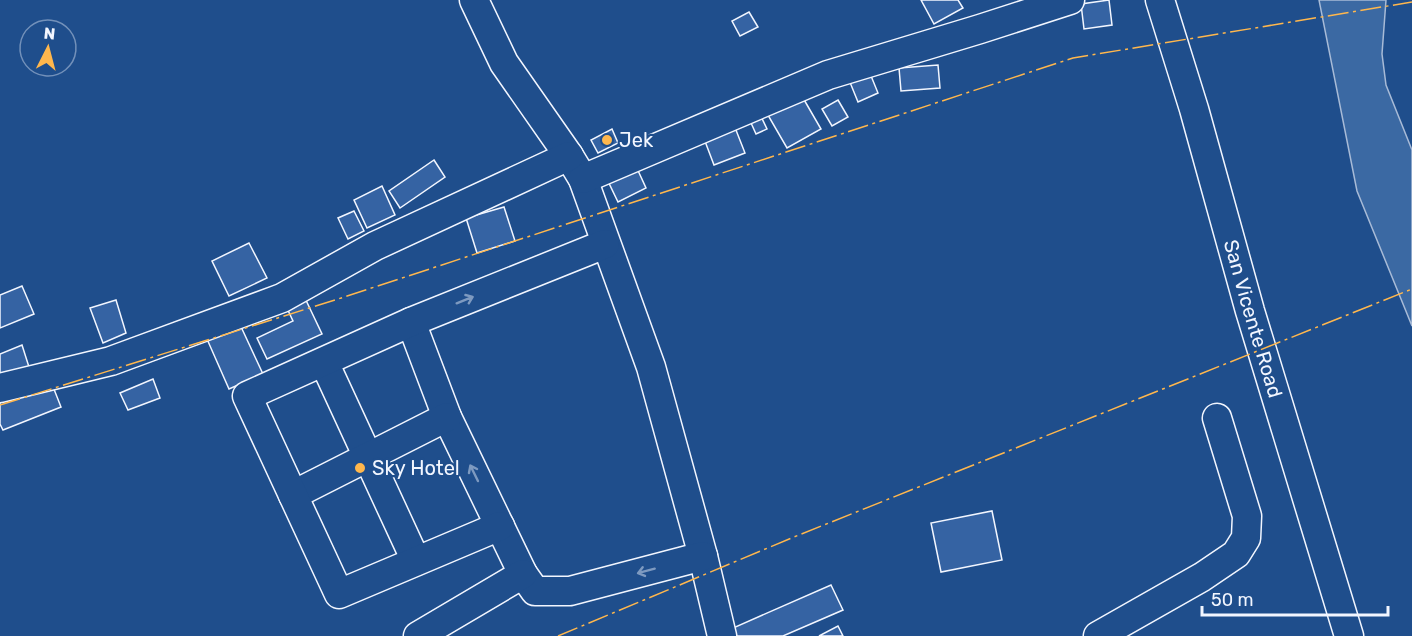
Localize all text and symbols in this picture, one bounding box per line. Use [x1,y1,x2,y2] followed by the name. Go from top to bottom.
[18,18,78,78] north arrow
[43,24,56,44] text: N
[619,128,654,152] place label: Jek
[600,133,614,147] marker: Jek
[1219,237,1288,401] street label: San Vicente Road
[455,294,474,305] one-way arrow
[372,456,460,480] place label: Sky Hotel
[353,461,367,475] marker: Sky Hotel
[468,465,480,483] one-way arrow
[637,566,656,577] one-way arrow
[1202,579,1388,617] scale bar
[1211,589,1254,611] text: 50 m

